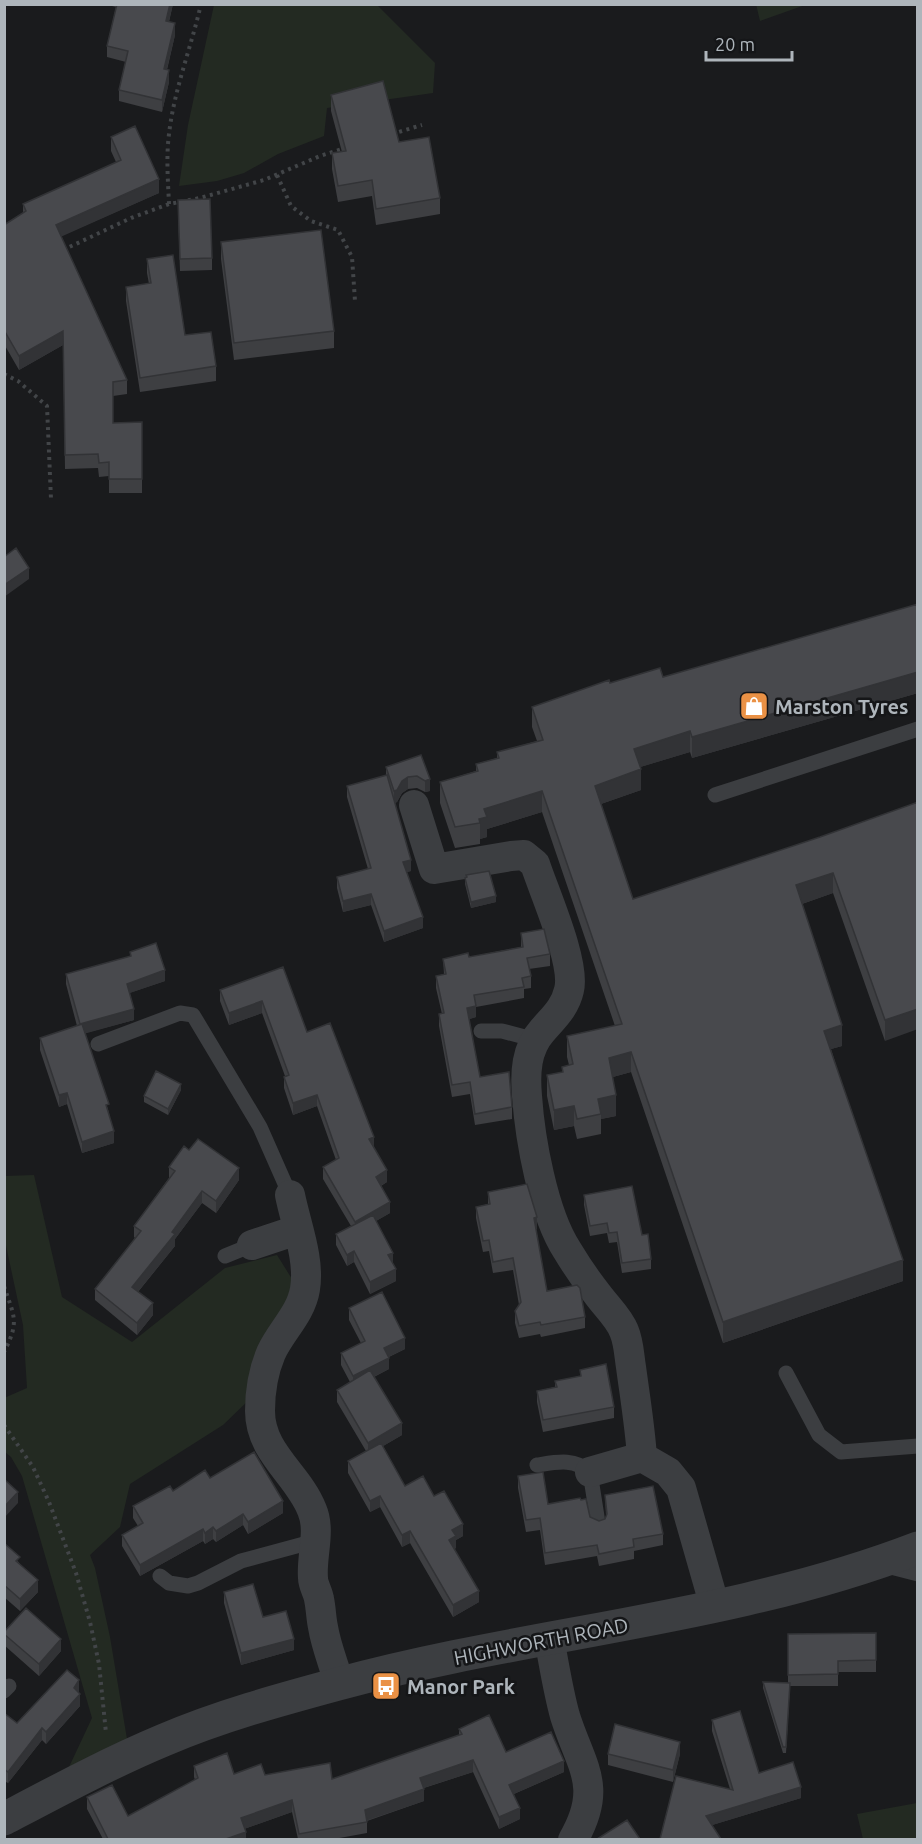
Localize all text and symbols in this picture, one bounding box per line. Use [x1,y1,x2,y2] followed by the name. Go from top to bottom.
[706,24,792,62] scale bar
[715,34,755,54] text: 20 m
[738,690,770,722] shop icon: Marston Tyres
[775,695,909,718] place label: Marston Tyres
[452,1613,630,1669] street label: HIGHWORTH ROAD
[370,1670,402,1702] bus stop icon: Manor Park
[407,1675,515,1698] place label: Manor Park

